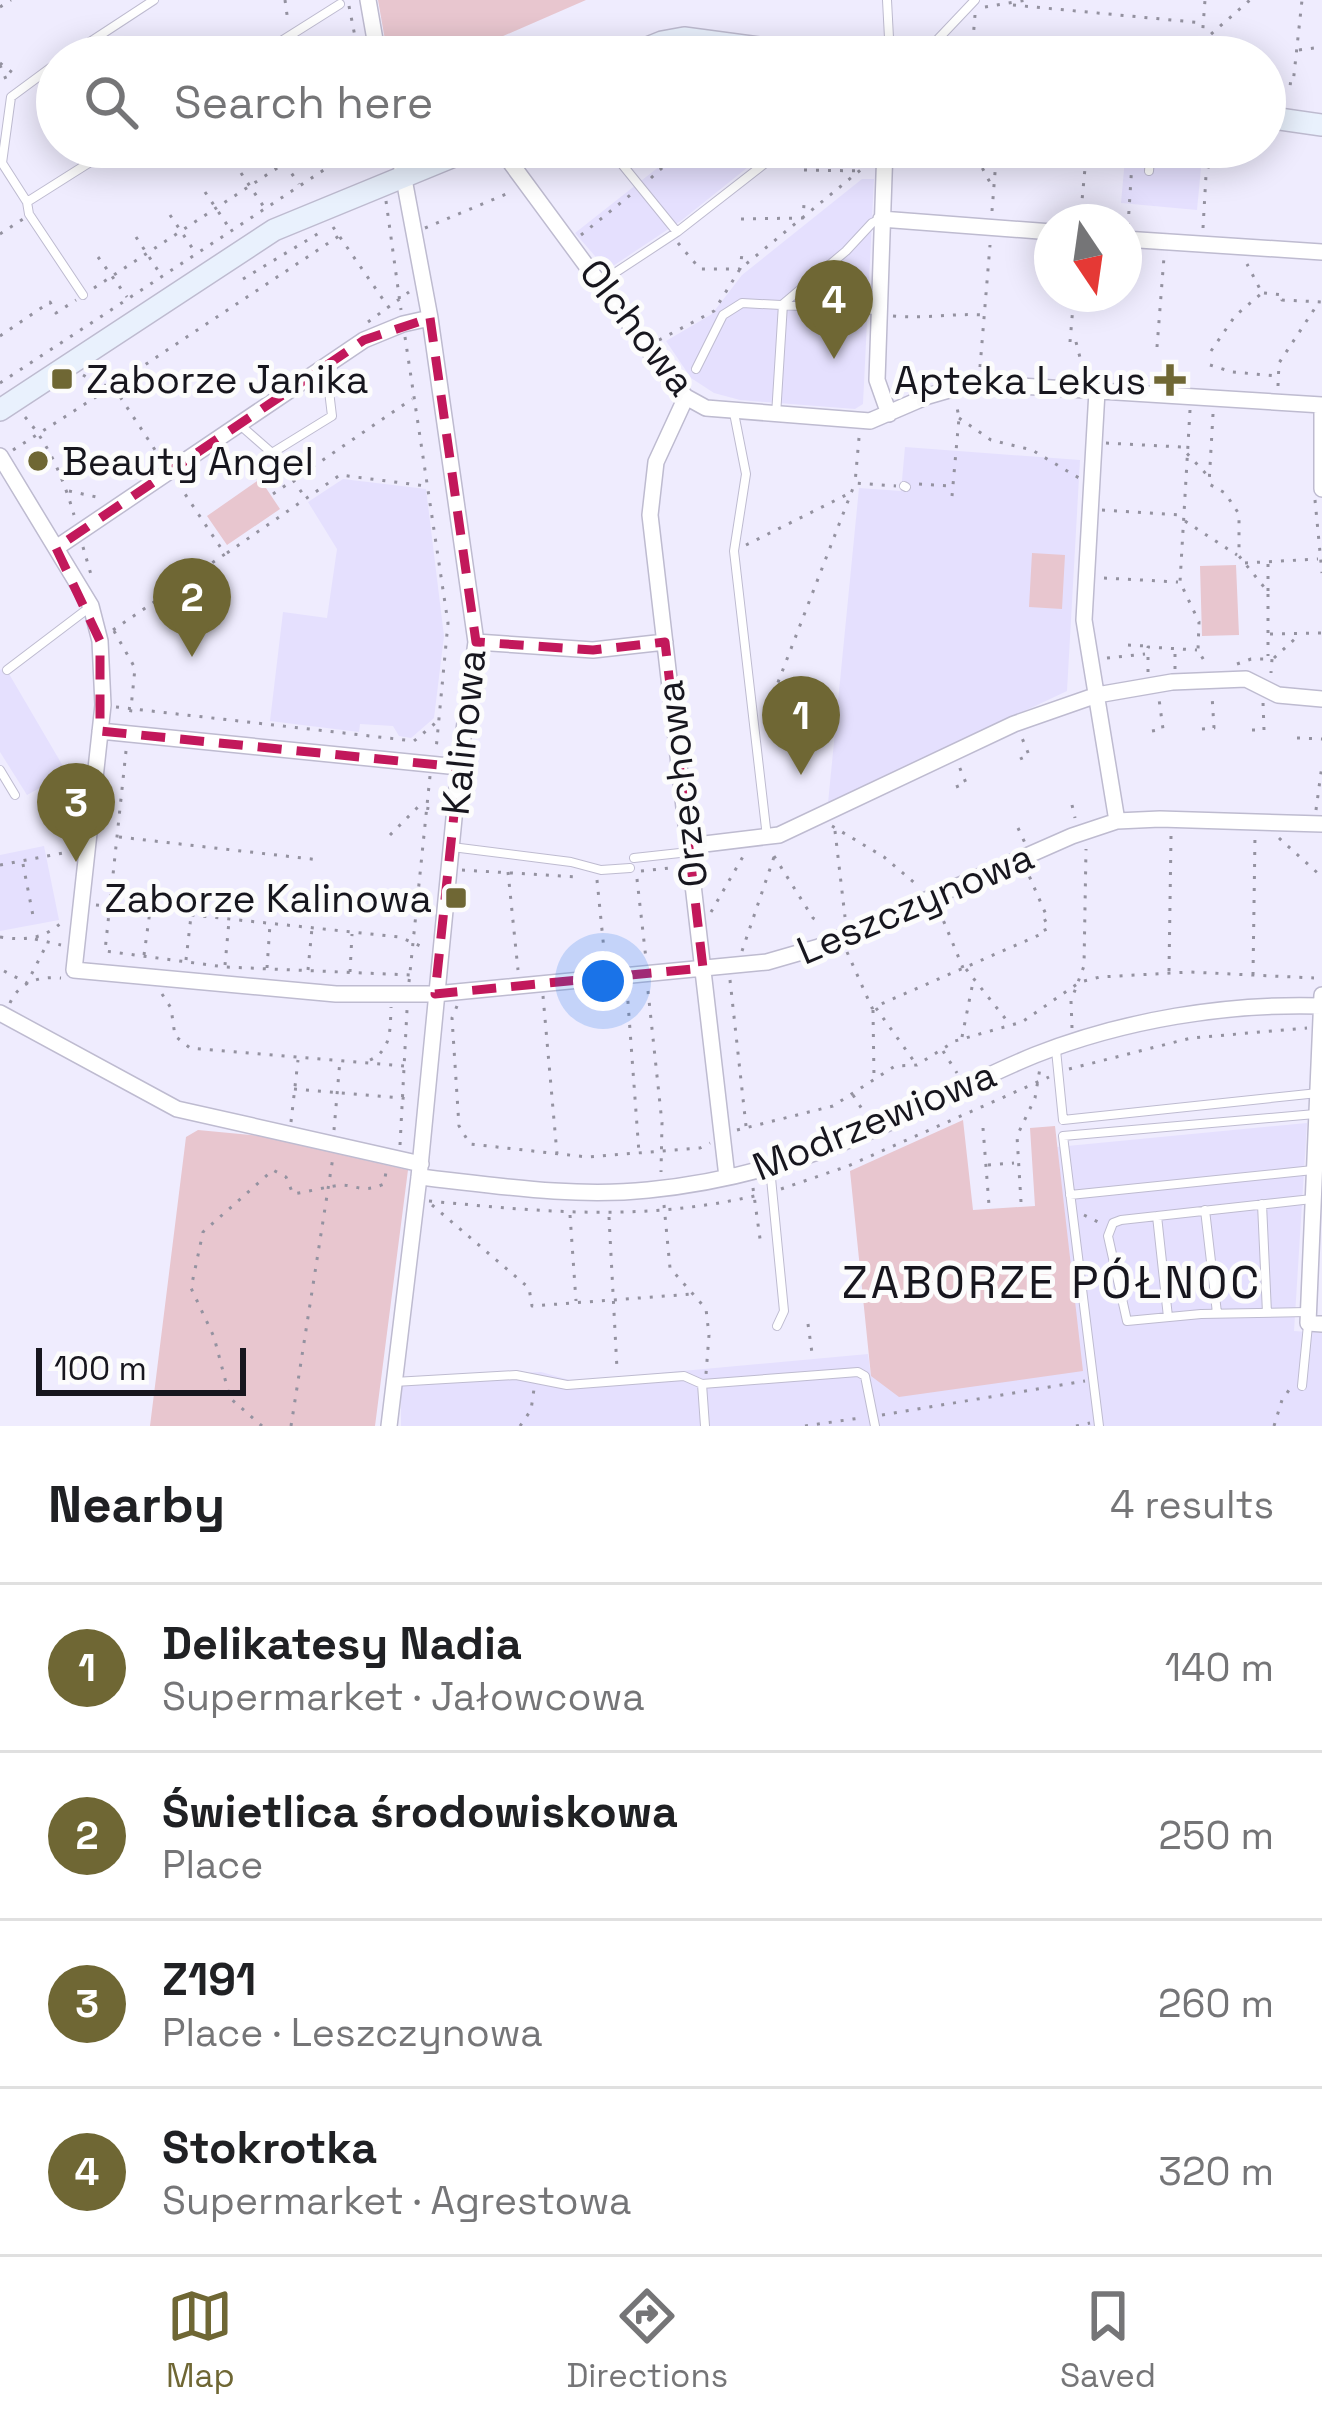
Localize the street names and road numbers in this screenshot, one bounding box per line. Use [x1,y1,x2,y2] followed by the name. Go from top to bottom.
[569,249,706,405] street label: Olchowa
[430,647,497,817] street label: Kalinowa
[645,678,718,890] street label: Orzechowa
[790,832,1041,975] street label: Leszczynowa
[746,1049,1003,1191] street label: Modrzewiowa

